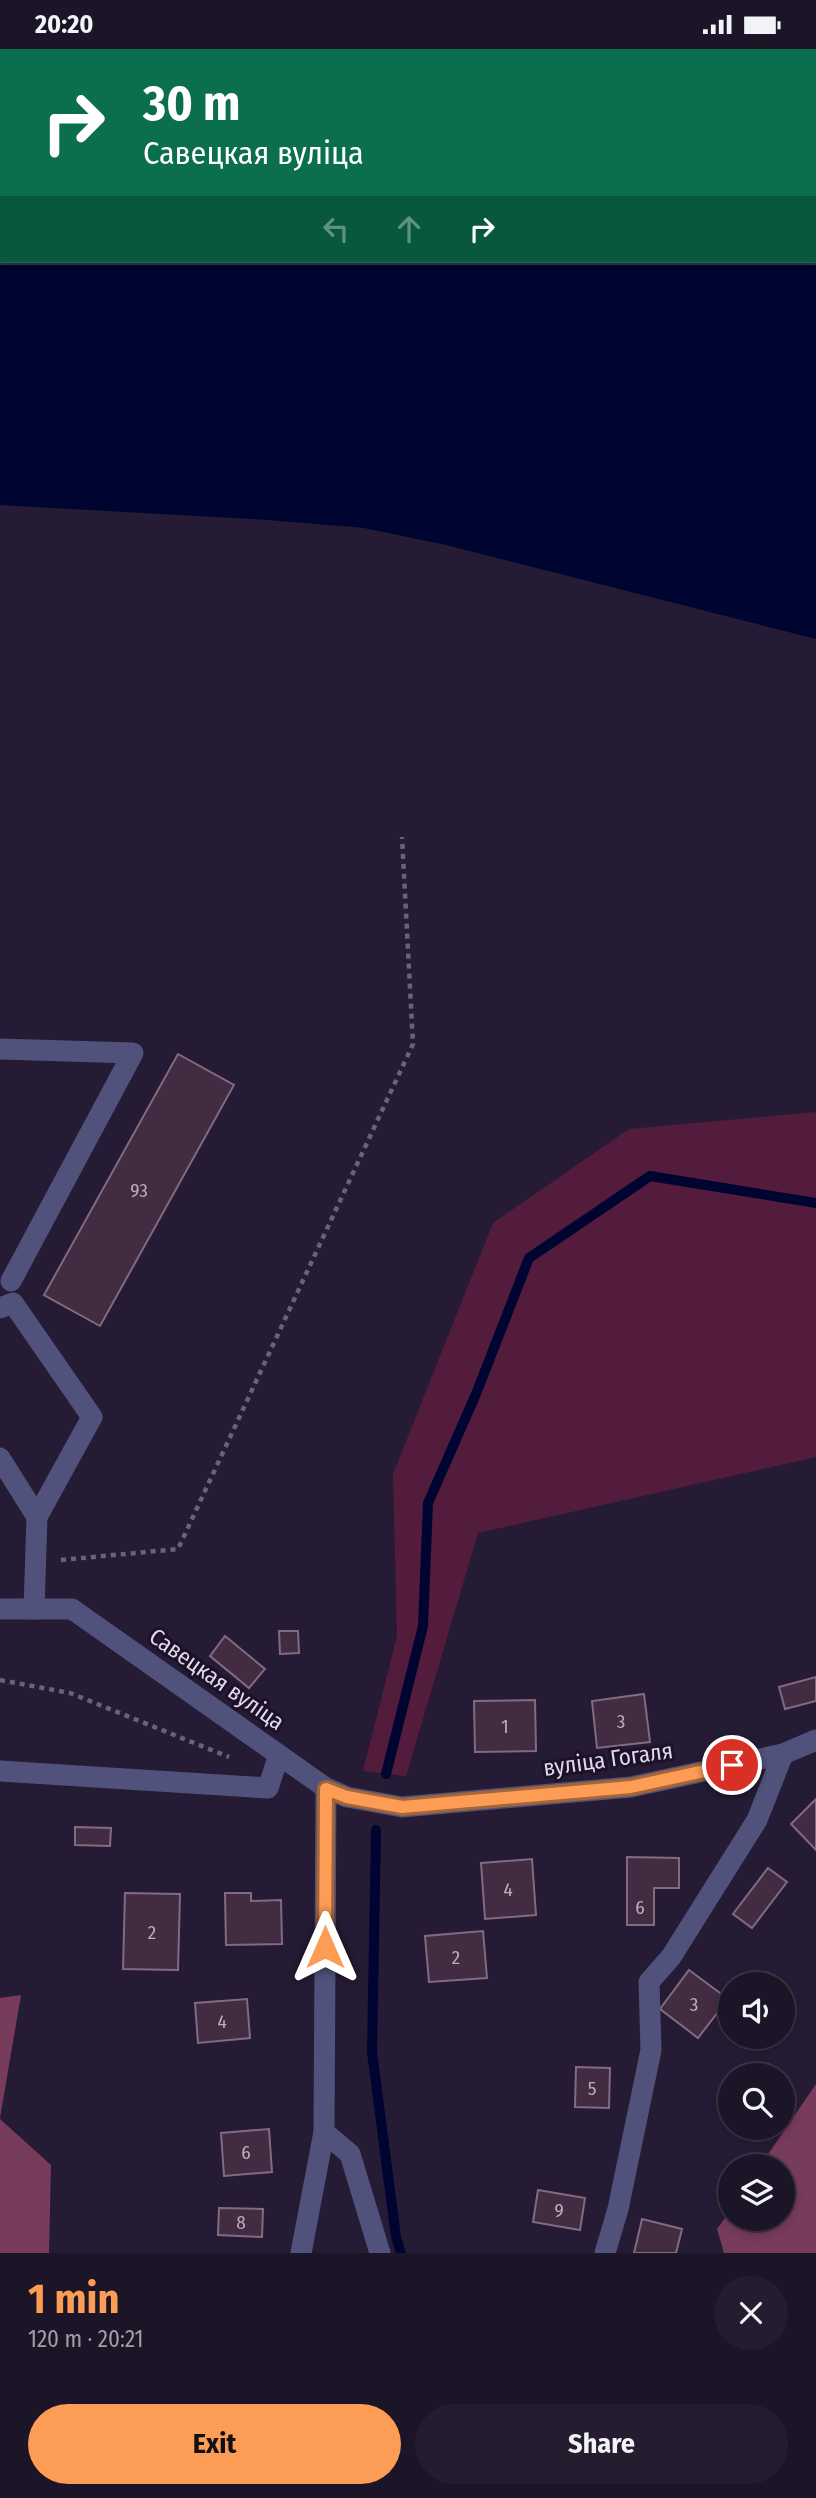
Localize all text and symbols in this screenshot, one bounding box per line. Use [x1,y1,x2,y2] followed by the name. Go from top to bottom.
[35,9,93,40] text: 20:20
[143,74,241,133] text: 30 m
[28,77,119,168] icon: right
[143,134,364,172] text: Савецкая вуліца
[317,210,355,248] icon: left
[390,210,428,248] icon: ahead
[463,210,501,248] icon: right
[130,1179,148,1202] house number: 93
[144,1622,290,1736] street label: Савецкая вуліца
[617,1710,625,1733] house number: 3
[501,1715,509,1738] house number: 1
[702,1735,762,1795] pin
[541,1736,675,1782] street label: вуліца Гогаля
[713,1746,751,1784] icon: arrive
[503,1878,513,1901] house number: 4
[635,1896,645,1919] house number: 6
[288,1910,362,1984] position arrow
[148,1921,156,1944] house number: 2
[452,1946,460,1969] house number: 2
[718,1972,795,2231] map controls
[718,1972,795,2049] button: sound
[690,1993,698,2016] house number: 3
[217,2010,227,2033] house number: 4
[718,2063,795,2140] button: search
[588,2077,596,2100] house number: 5
[241,2141,251,2164] house number: 6
[718,2154,795,2231] button: layers
[554,2199,564,2222] house number: 9
[236,2211,246,2234] house number: 8
[28,2274,119,2324] text: 1 min
[714,2276,788,2350] button: close
[28,2325,143,2353] text: 120 m · 20:21
[28,2404,401,2484] button: Exit
[415,2404,788,2484] button: Share

